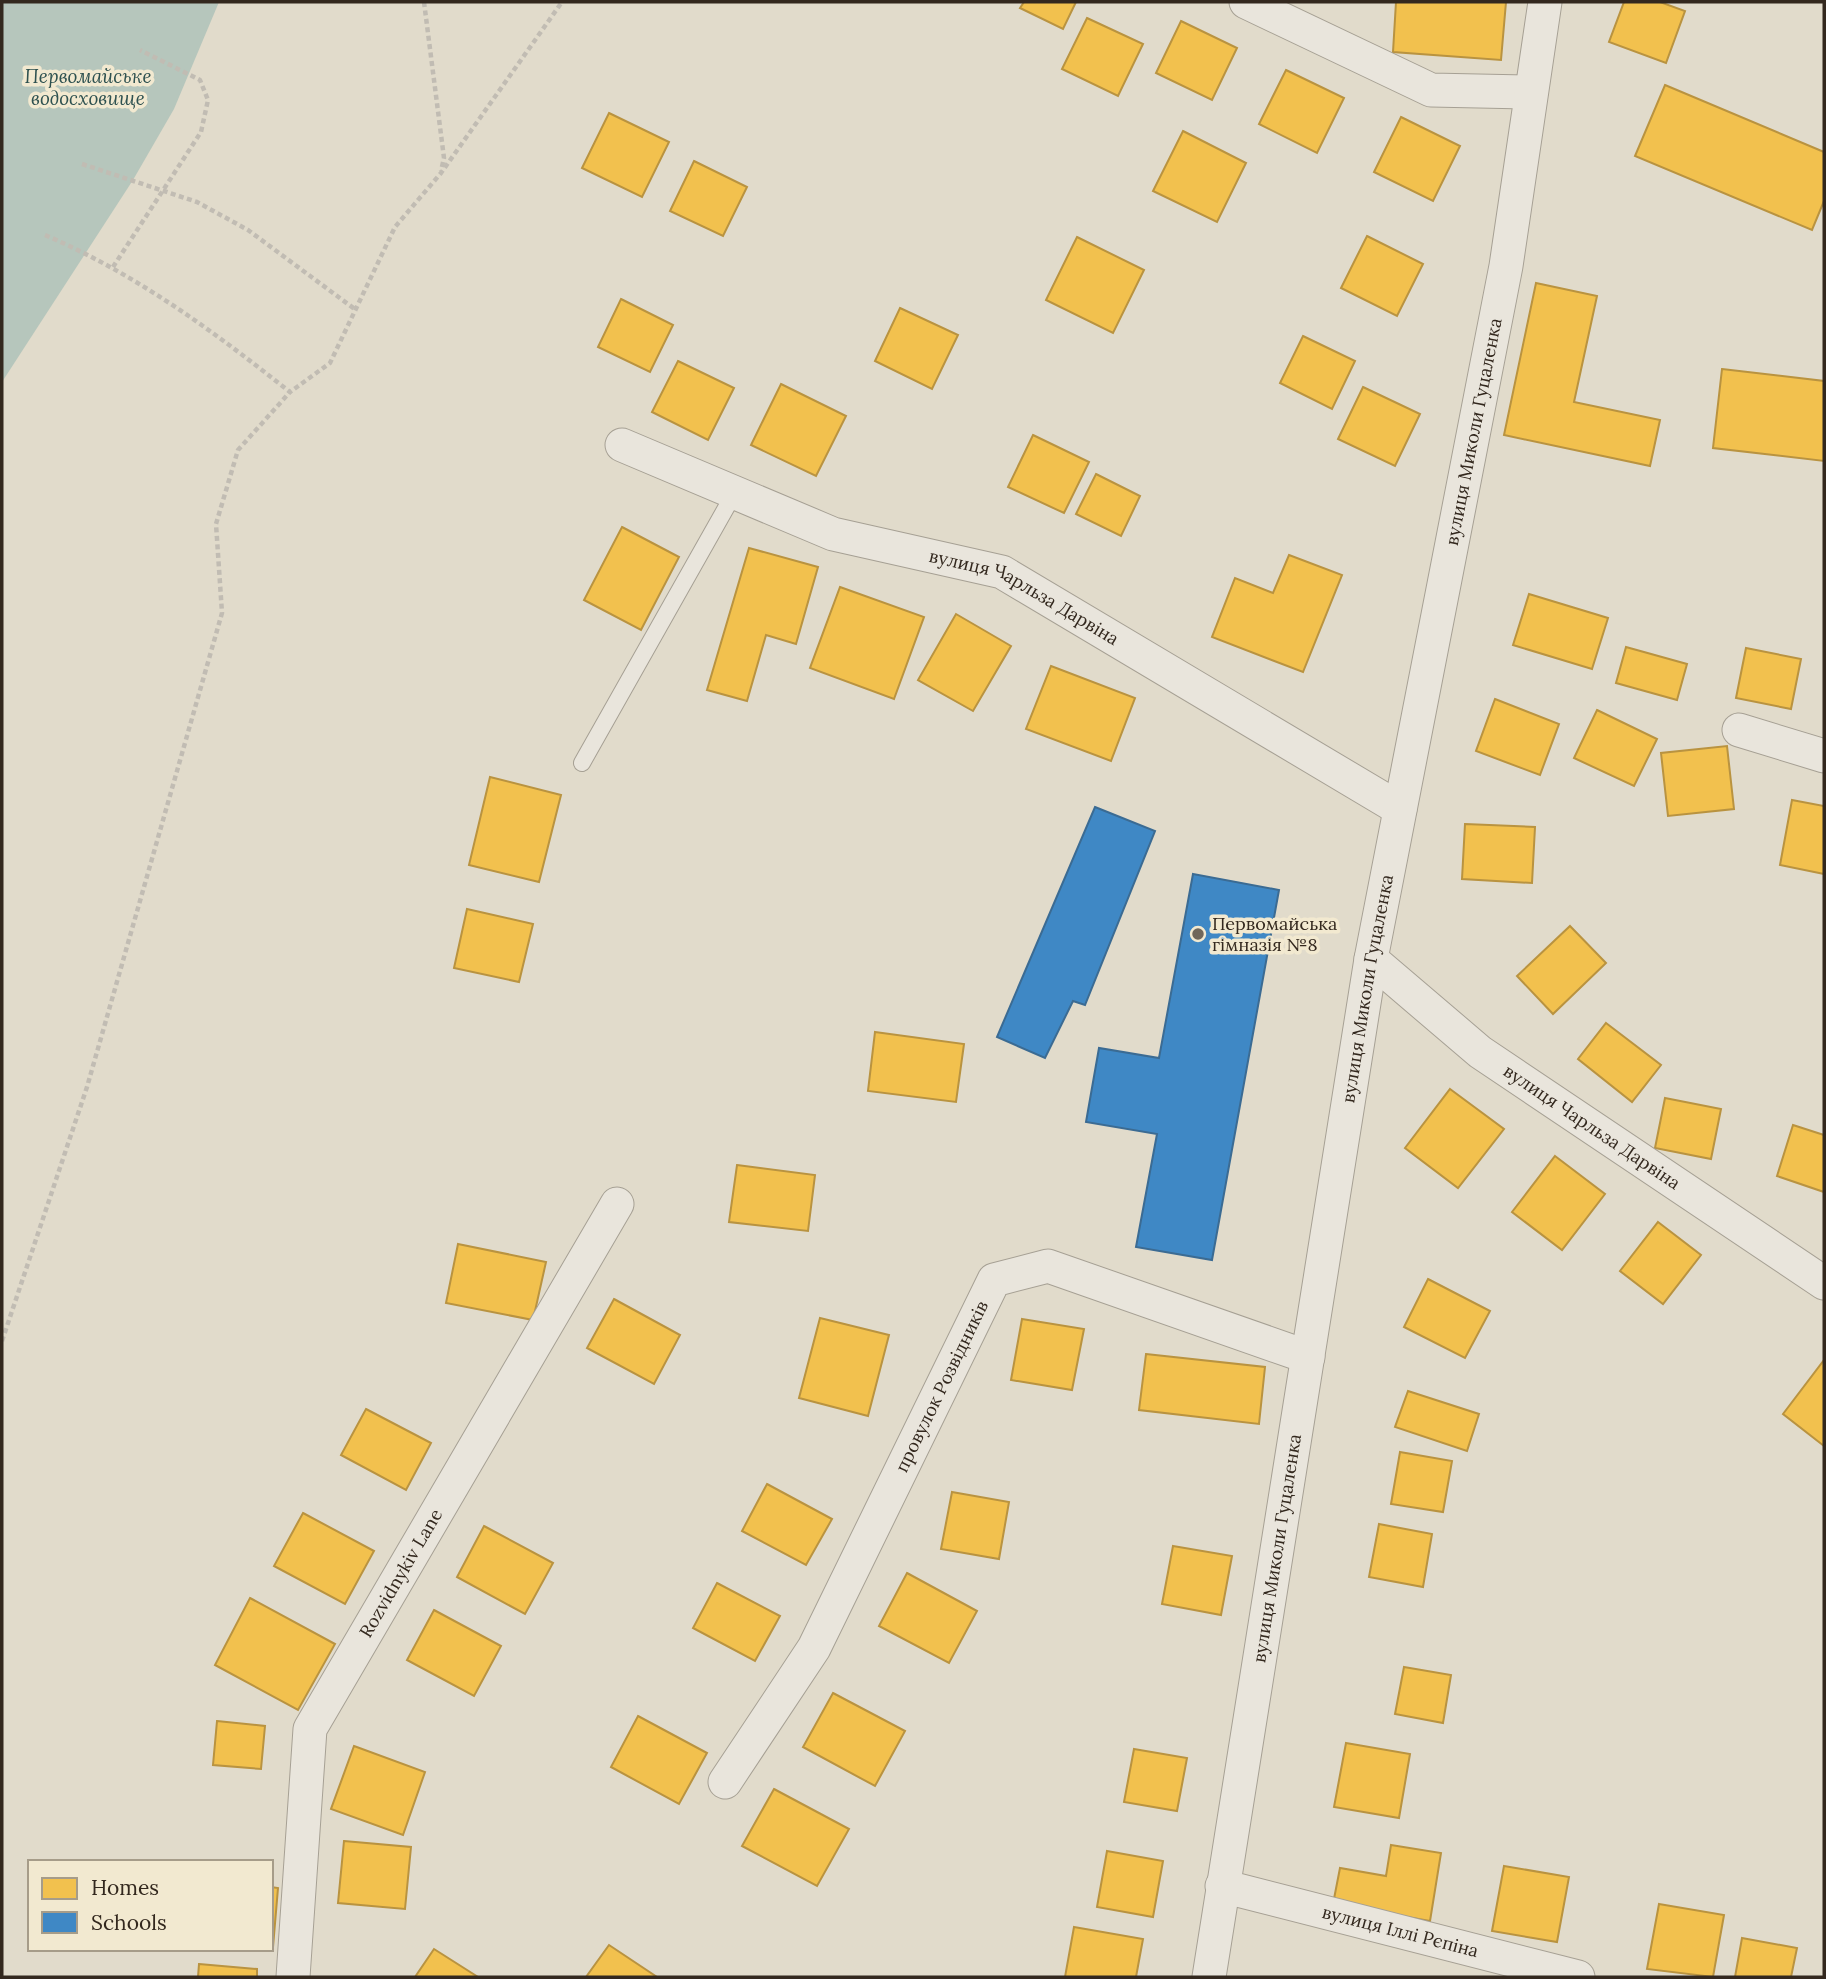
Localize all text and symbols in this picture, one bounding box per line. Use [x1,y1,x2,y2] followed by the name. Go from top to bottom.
[24,64,152,110] water label: Первомайське водосховище
[1440,316,1507,547] street label: вулиця Миколи Гуцаленка
[927,544,1123,650] street label: вулиця Чарльза Дарвіна
[1336,872,1398,1104] street label: вулиця Миколи Гуцаленка
[1212,912,1337,956] place label: Первомайська гімназія №8
[1190,926,1206,942] marker: Первомайська гімназія №8
[1499,1059,1685,1194] street label: вулиця Чарльза Дарвіна
[890,1297,993,1476] street label: провулок Розвідників
[1247,1432,1306,1664] street label: вулиця Миколи Гуцаленка
[354,1504,447,1642] street label: Rozvidnykiv Lane
[28,1860,273,1951] legend
[91,1874,159,1901] text: Homes
[1320,1900,1481,1962] street label: вулиця Іллі Рєпіна
[91,1909,167,1936] text: Schools

